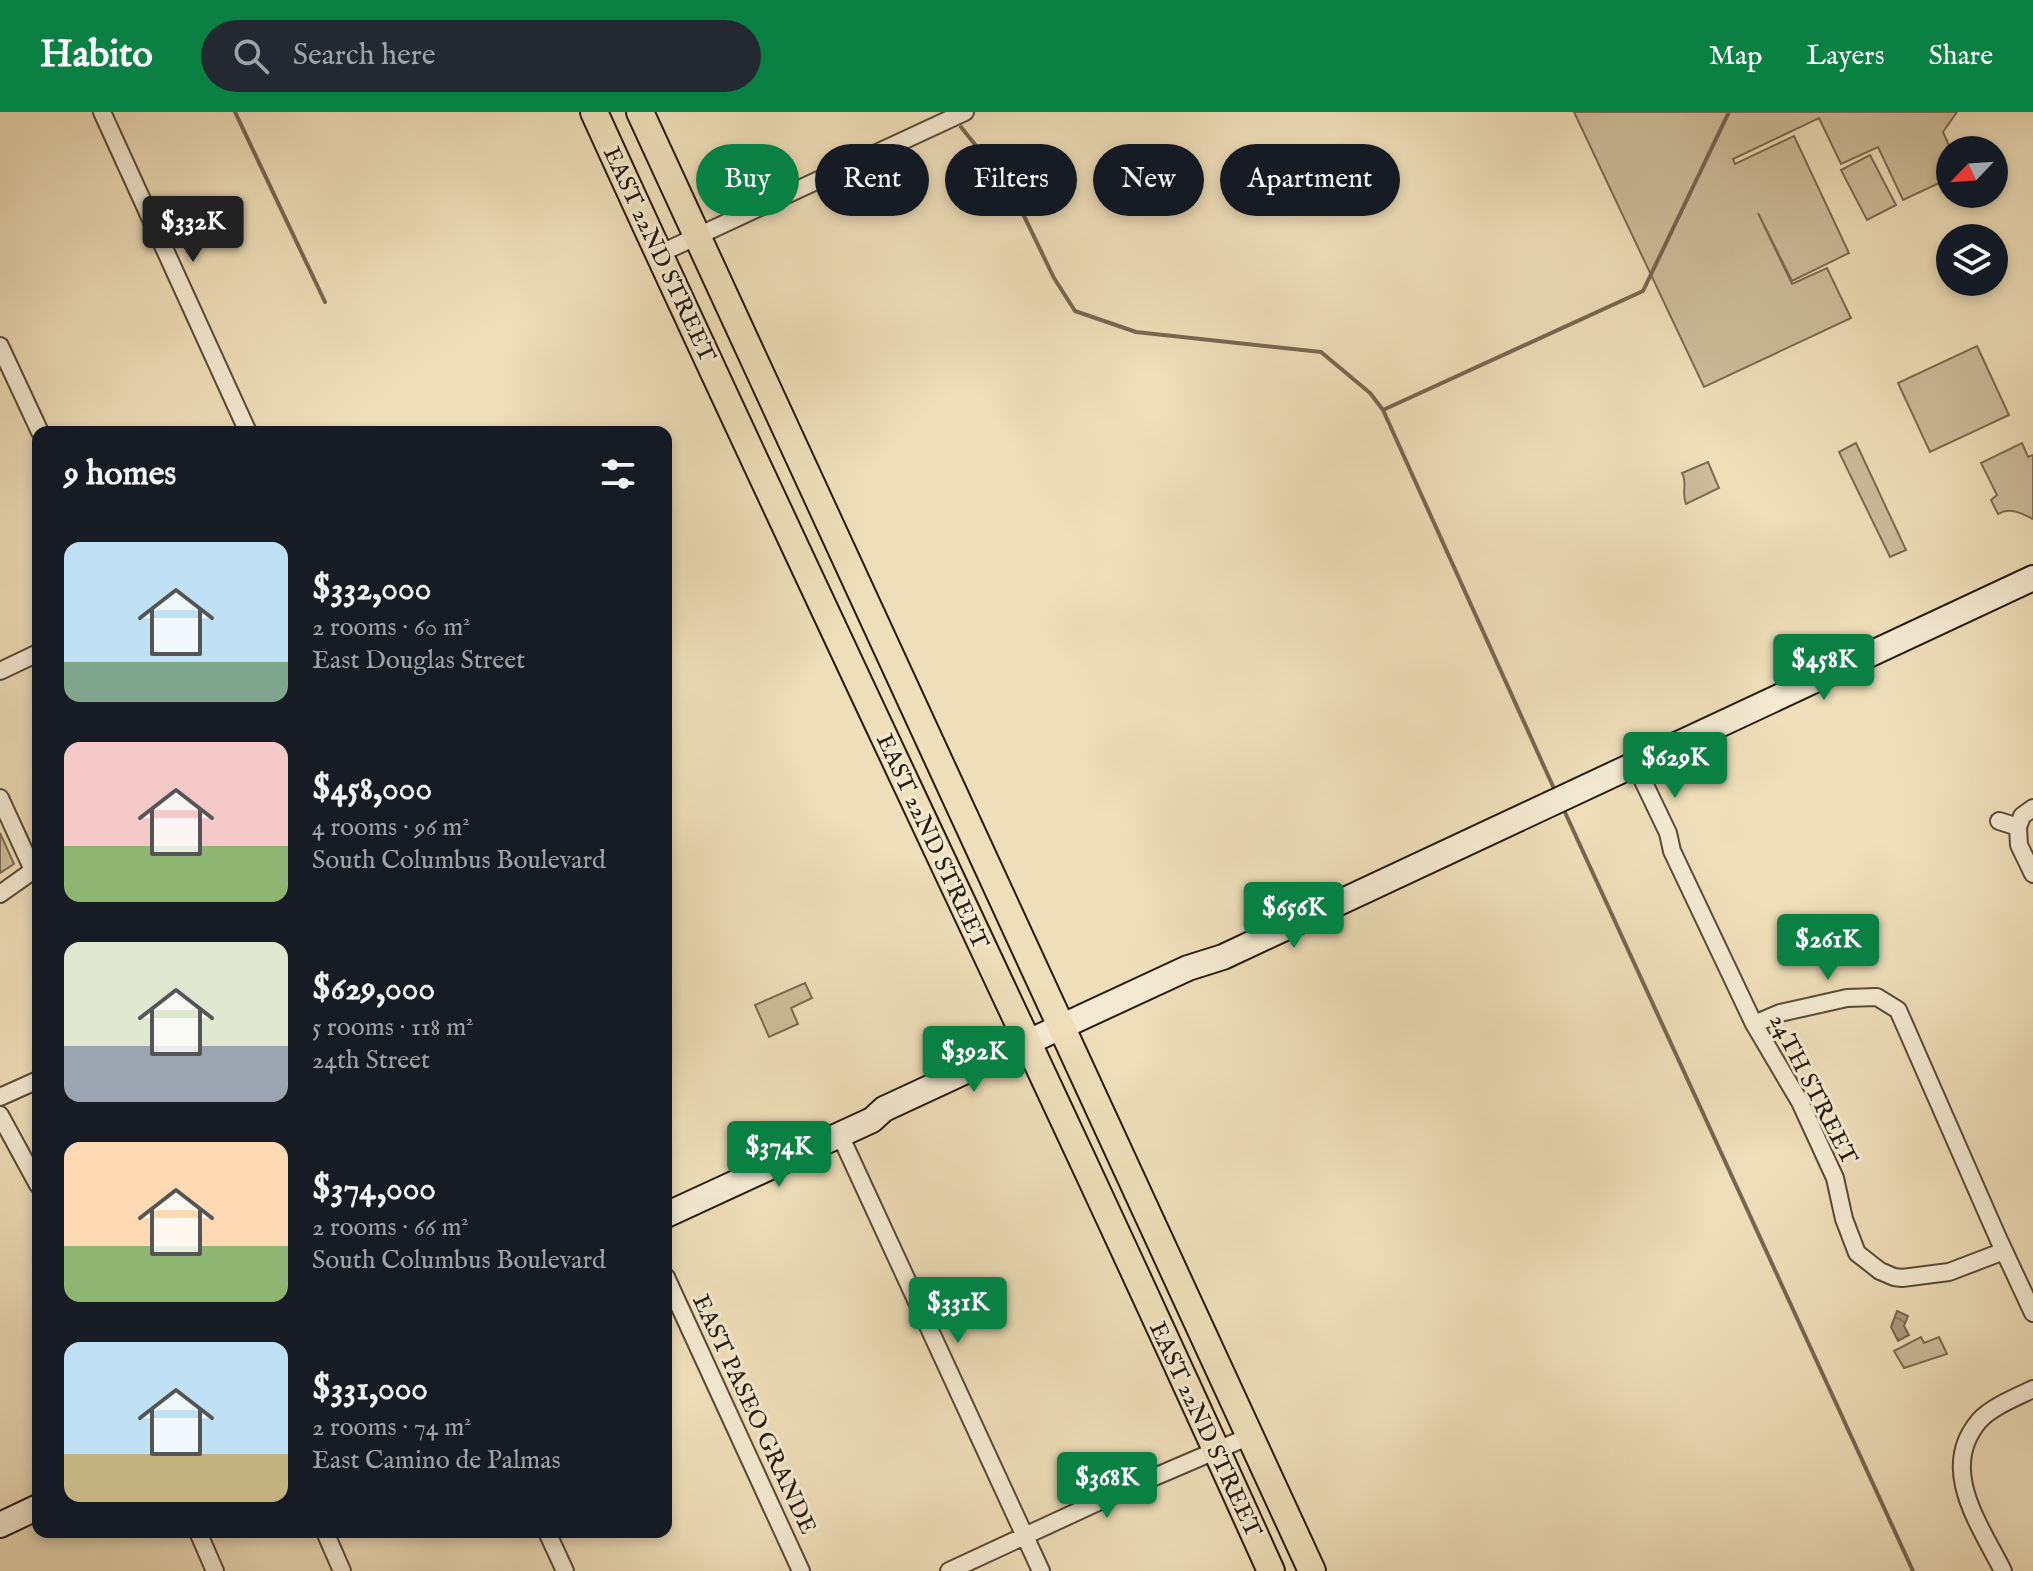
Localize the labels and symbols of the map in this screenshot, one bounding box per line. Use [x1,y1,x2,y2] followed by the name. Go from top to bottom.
[1936,136,2008,208] north arrow
[595,142,722,368] street label: EAST 22ND STREET
[137,196,249,264] pin: $332K
[1768,634,1880,702] pin: $458K
[868,729,995,955] street label: EAST 22ND STREET
[1619,732,1731,800] pin: $629K
[1238,882,1350,950] pin: $656K
[1772,914,1884,982] pin: $261K
[1761,1009,1864,1171] street label: 24TH STREET
[918,1026,1030,1094] pin: $392K
[723,1121,835,1189] pin: $374K
[902,1277,1014,1345] pin: $331K
[684,1290,823,1539] street label: EAST PASEO GRANDE
[1141,1317,1268,1543] street label: EAST 22ND STREET
[1051,1452,1163,1520] pin: $368K

